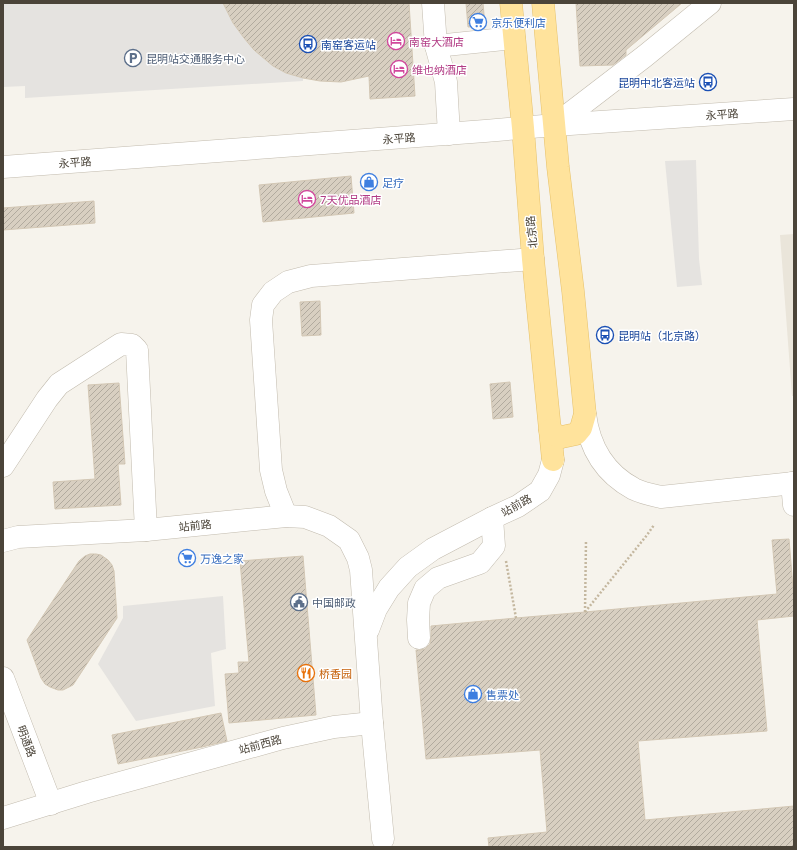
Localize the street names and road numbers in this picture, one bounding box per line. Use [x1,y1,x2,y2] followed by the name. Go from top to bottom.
[705,106,739,122] street label: 永平路
[382,130,416,146] street label: 永平路
[58,154,92,170] street label: 永平路
[523,215,539,249] street label: 北京路
[498,491,534,519] street label: 站前路
[178,517,212,533] street label: 站前路
[15,723,39,759] street label: 明通路
[237,732,283,756] street label: 站前西路

